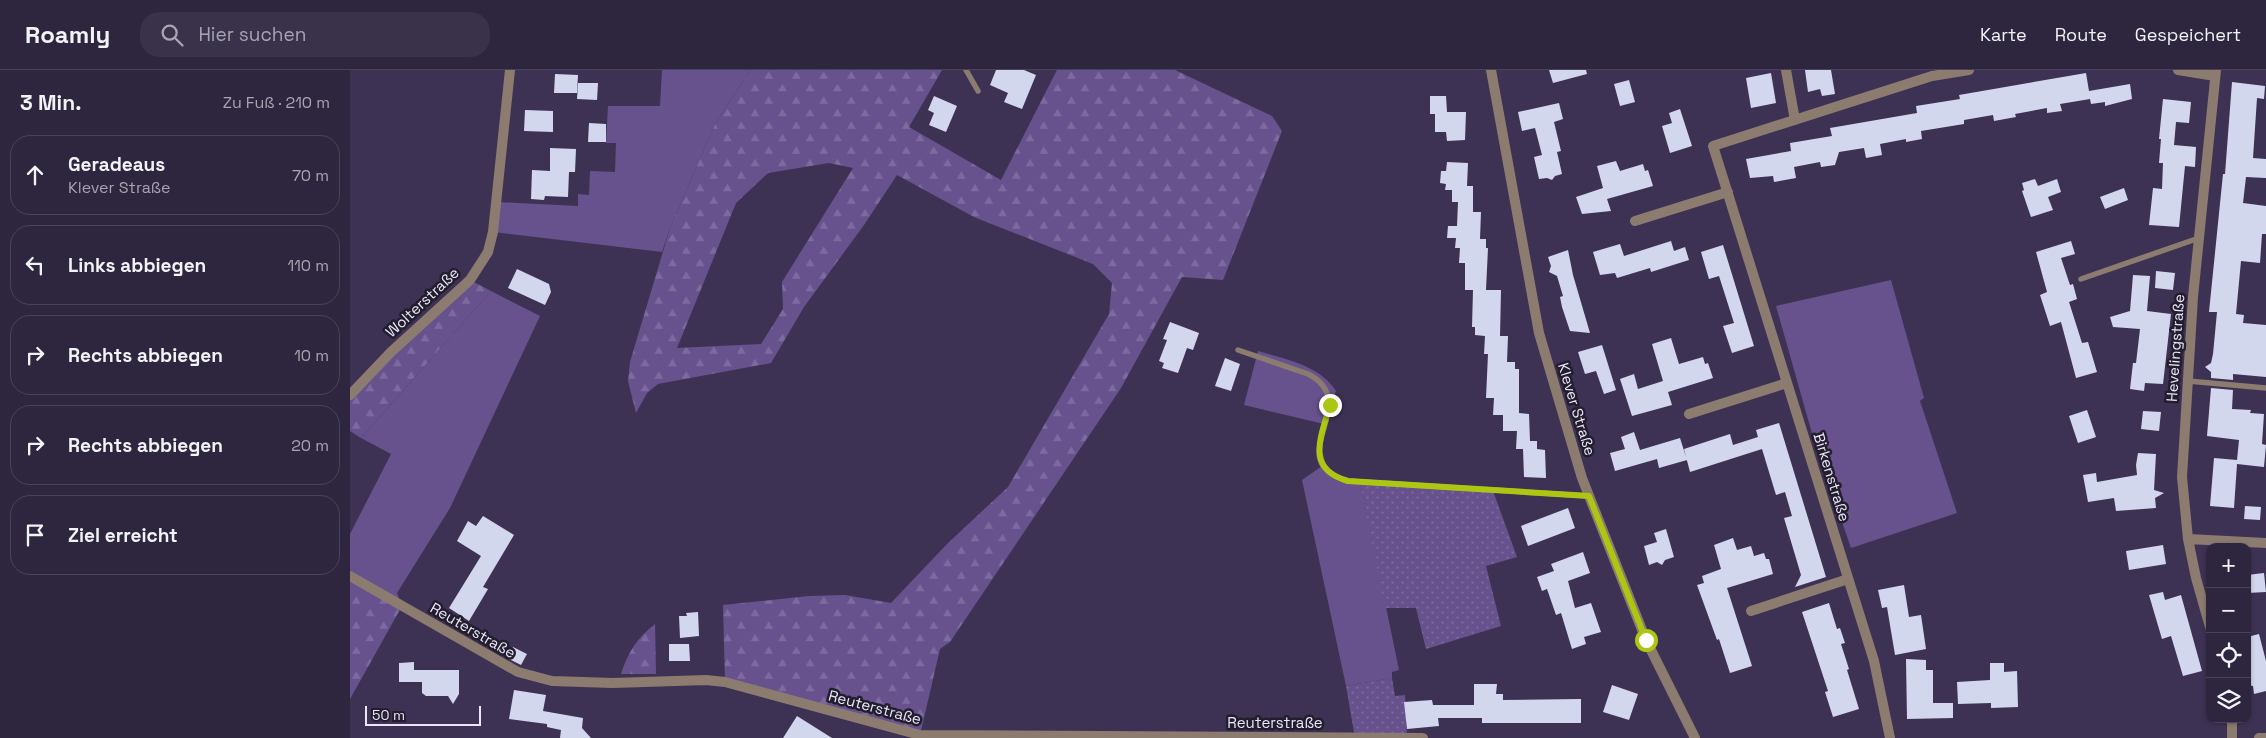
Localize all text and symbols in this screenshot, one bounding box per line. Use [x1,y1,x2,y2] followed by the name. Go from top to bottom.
[140,12,490,57] search box
[25,19,110,50] text: Roamly
[158,21,186,49] icon: search
[198,22,306,47] text: Hier suchen
[1980,23,2027,46] text: Karte
[2055,23,2107,46] text: Route
[2135,23,2241,46] text: Gespeichert
[20,89,81,116] text: 3 Min.
[223,92,330,113] text: Zu Fuß · 210 m
[68,152,165,177] text: Geradeaus
[21,161,49,189] icon: ahead
[292,165,329,186] text: 70 m
[68,177,170,198] text: Klever Straße
[21,251,49,279] icon: left
[68,253,206,278] text: Links abbiegen
[287,255,329,276] text: 110 m
[381,263,463,341] street label: Wolterstraße
[2162,293,2188,403] street label: Hevelingstraße
[21,341,49,369] icon: right
[68,343,223,368] text: Rechts abbiegen
[294,345,329,366] text: 10 m
[1554,360,1600,458] street label: Klever Straße
[1319,394,1342,417] route end
[1809,430,1855,524] street label: Birkenstraße
[21,431,49,459] icon: right
[68,433,223,458] text: Rechts abbiegen
[291,435,329,456] text: 20 m
[21,521,49,549] icon: arrive
[68,523,178,548] text: Ziel erreicht
[2206,543,2251,723] map controls
[2206,543,2251,588] button: +
[2206,588,2251,633] button: −
[427,598,519,662] street label: Reuterstraße
[1635,629,1658,652] route start
[2206,633,2251,678] button: locate
[2206,678,2251,723] button: layers
[826,685,924,729] street label: Reuterstraße
[365,703,481,726] scale bar
[372,706,405,724] text: 50 m
[1227,713,1323,732] street label: Reuterstraße

